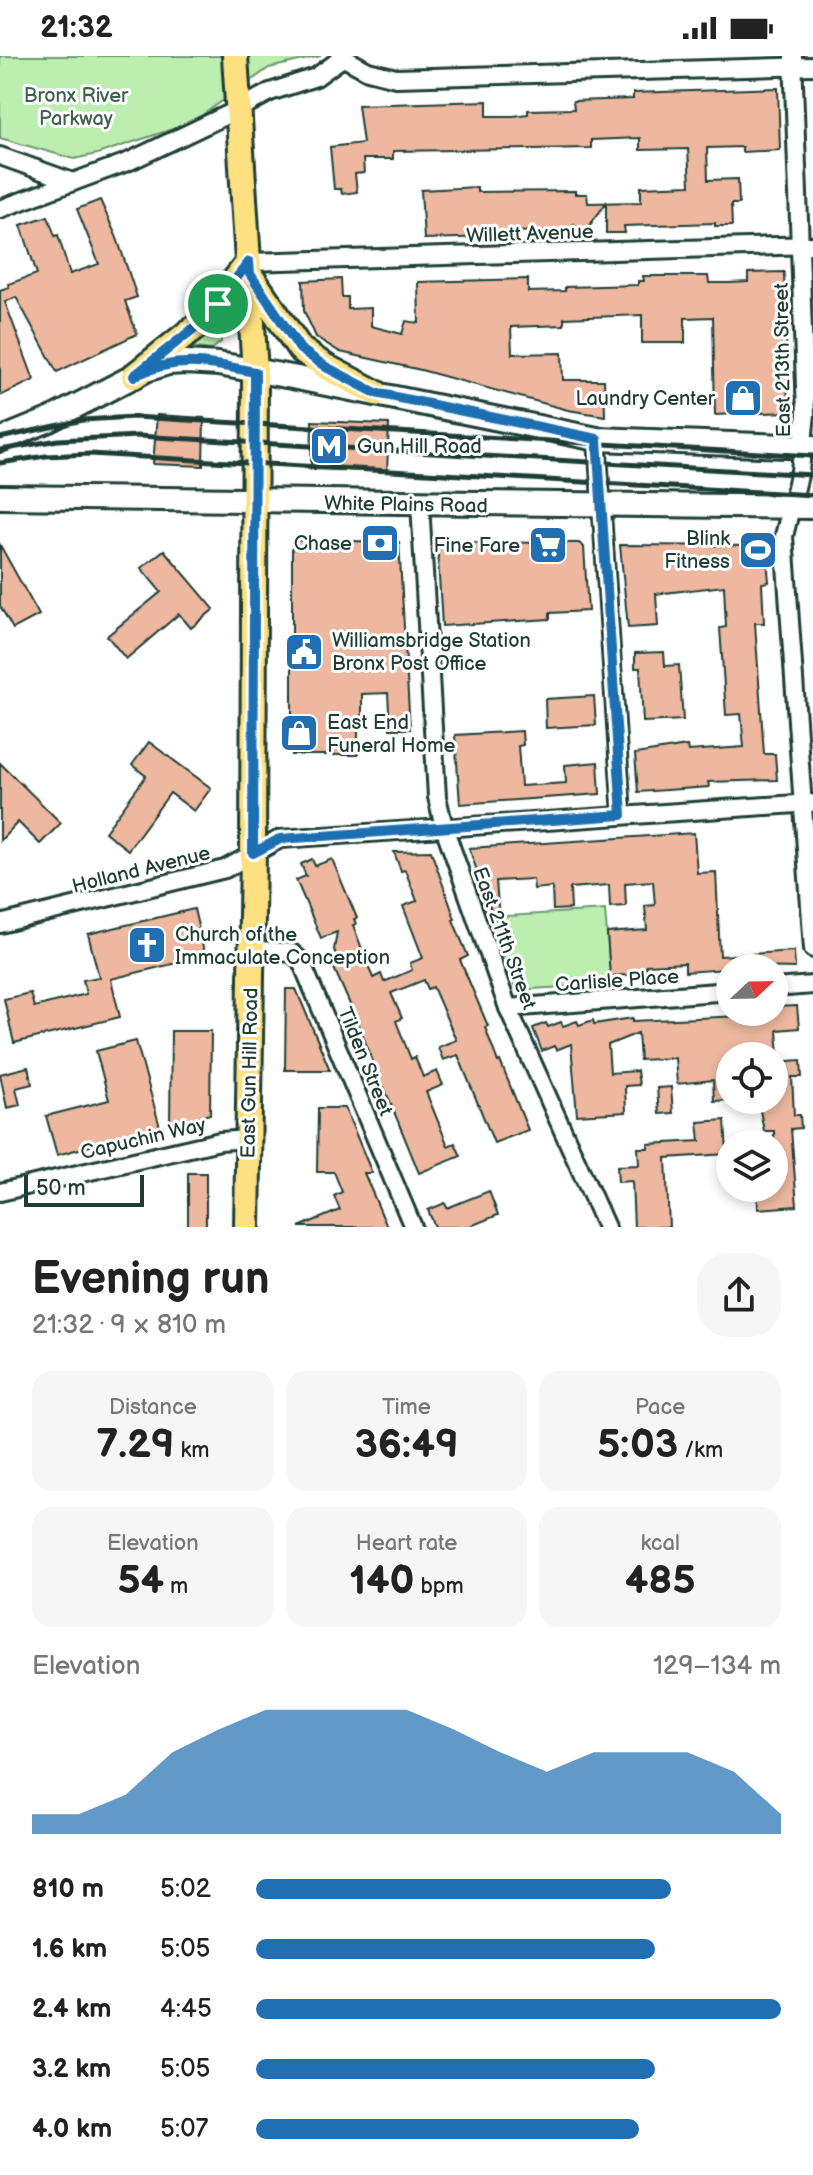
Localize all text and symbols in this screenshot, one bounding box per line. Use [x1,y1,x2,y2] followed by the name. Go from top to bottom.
[40,10,113,46] text: 21:32
[24,84,129,131] park label: Bronx River Parkway
[466,220,594,248] street label: Willett Avenue
[184,270,252,338] pin
[196,282,240,326] icon: arrive
[770,282,796,437] street label: East 213th Street
[722,377,764,419] shop icon: Laundry Center
[576,387,716,411] place label: Laundry Center
[308,425,350,467] metro station icon: Gun Hill Road
[357,435,482,459] place label: Gun Hill Road
[324,492,488,518] street label: White Plains Road
[359,522,401,564] bank icon: Chase
[527,524,569,566] supermarket icon: Fine Fare
[664,527,730,574] place label: Blink Fitness
[737,529,779,571] sports icon: Blink Fitness
[294,532,352,556] place label: Chase
[434,534,520,558] place label: Fine Fare
[332,629,531,676] place label: Williamsbridge Station Bronx Post Office
[283,631,325,673] public building icon: Williamsbridge Station Bronx Post Office
[327,711,456,758] place label: East End Funeral Home
[278,712,320,754] shop icon: East End Funeral Home
[70,841,213,899] street label: Holland Avenue
[467,864,541,1013] street label: East 211th Street
[175,923,390,970] place label: Church of the Immaculate Conception
[126,924,168,966] church icon: Church of the Immaculate Conception
[716,954,788,1026] north arrow
[716,954,788,1202] map controls
[554,965,680,997] street label: Carlisle Place
[237,987,263,1159] street label: East Gun Hill Road
[332,1004,398,1119] street label: Tilden Street
[716,1042,788,1114] button: locate
[78,1113,208,1165] street label: Capuchin Way
[716,1130,788,1202] button: layers
[24,1171,144,1207] scale bar
[36,1175,86,1202] text: 50 m
[32,1253,269,1306] text: Evening run
[697,1253,781,1337] button: share
[32,1310,226,1341] text: 21:32 · 9 × 810 m
[109,1394,197,1421] text: Distance
[382,1394,431,1421] text: Time
[635,1394,685,1421] text: Pace
[96,1421,175,1469] text: 7.29
[354,1421,459,1469] text: 36:49
[597,1421,678,1469] text: 5:03
[175,1437,209,1464] text: km
[678,1437,723,1464] text: /km
[107,1530,199,1557] text: Elevation
[356,1530,457,1557] text: Heart rate
[640,1530,680,1557] text: kcal
[117,1557,164,1605] text: 54
[349,1557,415,1605] text: 140
[625,1557,696,1605] text: 485
[164,1573,188,1600] text: m
[415,1573,464,1600] text: bpm
[32,1651,140,1682] text: Elevation
[653,1651,781,1682] text: 129–134 m
[32,1874,104,1905] text: 810 m
[160,1874,211,1905] text: 5:02
[32,1934,107,1965] text: 1.6 km
[160,1934,210,1965] text: 5:05
[32,1994,111,2025] text: 2.4 km
[160,1994,212,2025] text: 4:45
[32,2054,111,2085] text: 3.2 km
[160,2054,210,2085] text: 5:05
[32,2114,112,2145] text: 4.0 km
[160,2114,208,2145] text: 5:07

